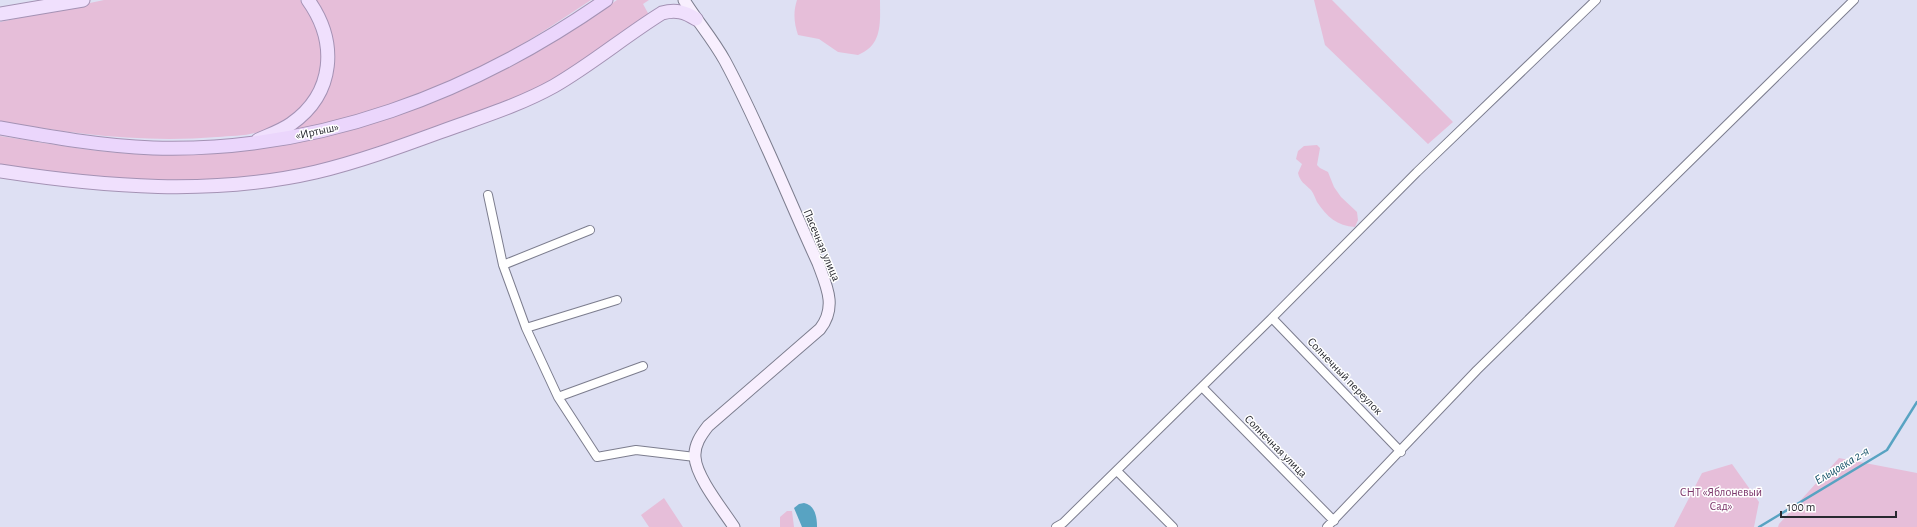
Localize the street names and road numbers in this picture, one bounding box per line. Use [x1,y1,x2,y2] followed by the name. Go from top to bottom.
[294,120,340,141] street label: «Иртыш»
[801,207,843,284] street label: Пасечная улица
[1305,335,1385,418] street label: Солнечный переулок
[1242,412,1310,481] street label: Солнечная улица

